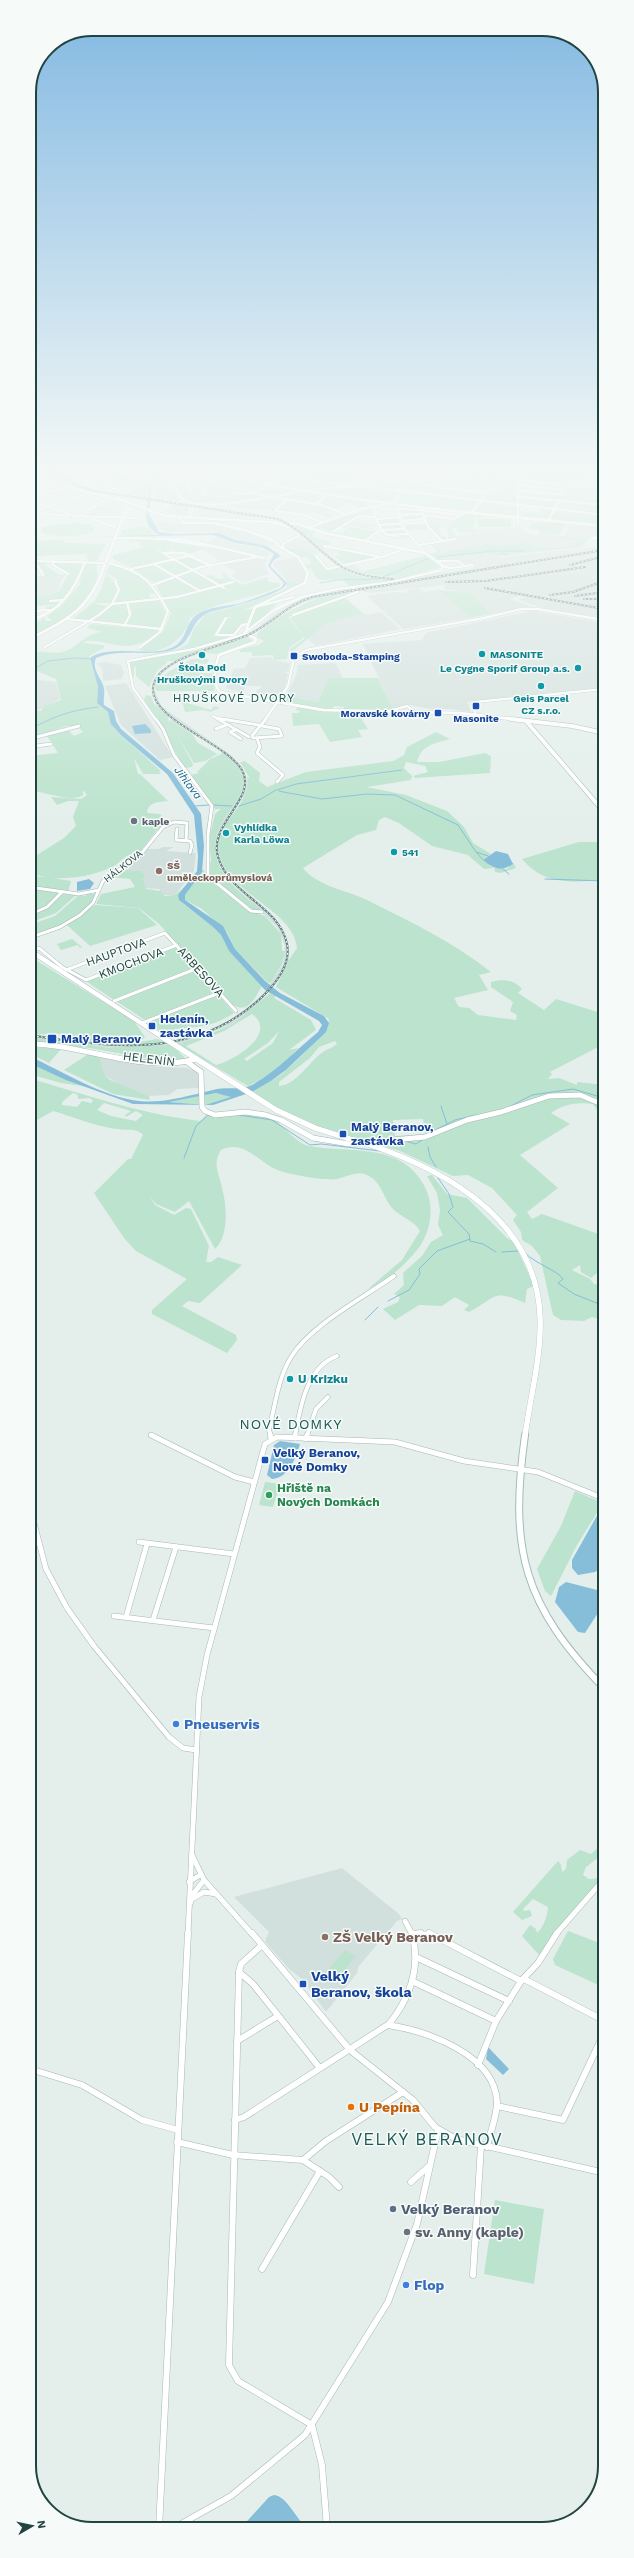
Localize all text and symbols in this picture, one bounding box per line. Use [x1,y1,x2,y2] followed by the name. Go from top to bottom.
[477,649,487,659] marker: MASONITE
[490,649,543,660] place label: MASONITE
[197,650,207,660] marker: Štola Pod Hruškovými Dvory
[289,651,299,661] marker: Swoboda-Stamping
[302,651,400,662] place label: Swoboda-Stamping
[157,662,247,685] place label: Štola Pod Hruškovými Dvory
[440,663,570,674] place label: Le Cygne Sporif Group a.s.
[573,663,583,673] marker: Le Cygne Sporif Group a.s.
[536,681,546,691] marker: Geis Parcel CZ s.r.o.
[173,691,295,705] district label: HRUŠKOVÉ DVORY
[513,693,570,716] place label: Geis Parcel CZ s.r.o.
[471,701,481,711] marker: Masonite
[341,708,430,719] place label: Moravské kovárny
[433,708,443,718] marker: Moravské kovárny
[453,713,499,724] place label: Masonite
[171,764,205,802] water label: Jihlava
[129,816,139,826] marker: kaple
[142,816,170,827] place label: kaple
[234,822,290,845] place label: Vyhlídka Karla Löwa
[221,828,231,838] marker: Vyhlídka Karla Löwa
[101,847,145,884] street label: HÁLKOVA
[389,847,399,857] marker: 541
[402,847,418,858] place label: 541
[167,860,273,883] place label: SŠ uměleckoprůmyslová
[154,866,164,876] marker: SŠ uměleckoprůmyslová
[84,935,148,969] street label: HAUPTOVA
[97,944,165,982] street label: KMOCHOVA
[175,944,227,1000] street label: ARBESOVA
[160,1012,213,1040] place label: Helenín, zastávka
[147,1021,157,1031] marker: Helenín, zastávka
[61,1032,141,1046] place label: Malý Beranov
[46,1033,58,1045] marker: Malý Beranov
[122,1049,176,1069] street label: HELENÍN
[351,1120,434,1148] place label: Malý Beranov, zastávka
[338,1129,348,1139] marker: Malý Beranov, zastávka
[298,1372,348,1386] place label: U Krizku
[285,1374,295,1384] marker: U Krizku
[239,1416,343,1432] district label: NOVÉ DOMKY
[273,1446,360,1474] place label: Velký Beranov, Nové Domky
[260,1455,270,1465] marker: Velký Beranov, Nové Domky
[277,1481,380,1509] place label: Hřiště na Nových Domkách
[264,1490,274,1500] marker: Hřiště na Nových Domkách
[184,1716,260,1732] place label: Pneuservis
[171,1719,181,1729] marker: Pneuservis
[333,1929,453,1945] place label: ZŠ Velký Beranov
[320,1932,330,1942] marker: ZŠ Velký Beranov
[311,1968,413,2000] place label: Velký Beranov, škola
[298,1979,308,1989] marker: Velký Beranov, škola
[359,2099,421,2115] place label: U Pepína
[346,2102,356,2112] marker: U Pepína
[351,2129,503,2149] district label: VELKÝ BERANOV
[401,2201,499,2217] place label: Velký Beranov
[388,2204,398,2214] marker: Velký Beranov
[415,2224,524,2240] place label: sv. Anny (kaple)
[402,2227,412,2237] marker: sv. Anny (kaple)
[414,2277,445,2293] place label: Flop
[401,2280,411,2290] marker: Flop
[12,2506,52,2546] north arrow
[34,2519,48,2530] text: N

